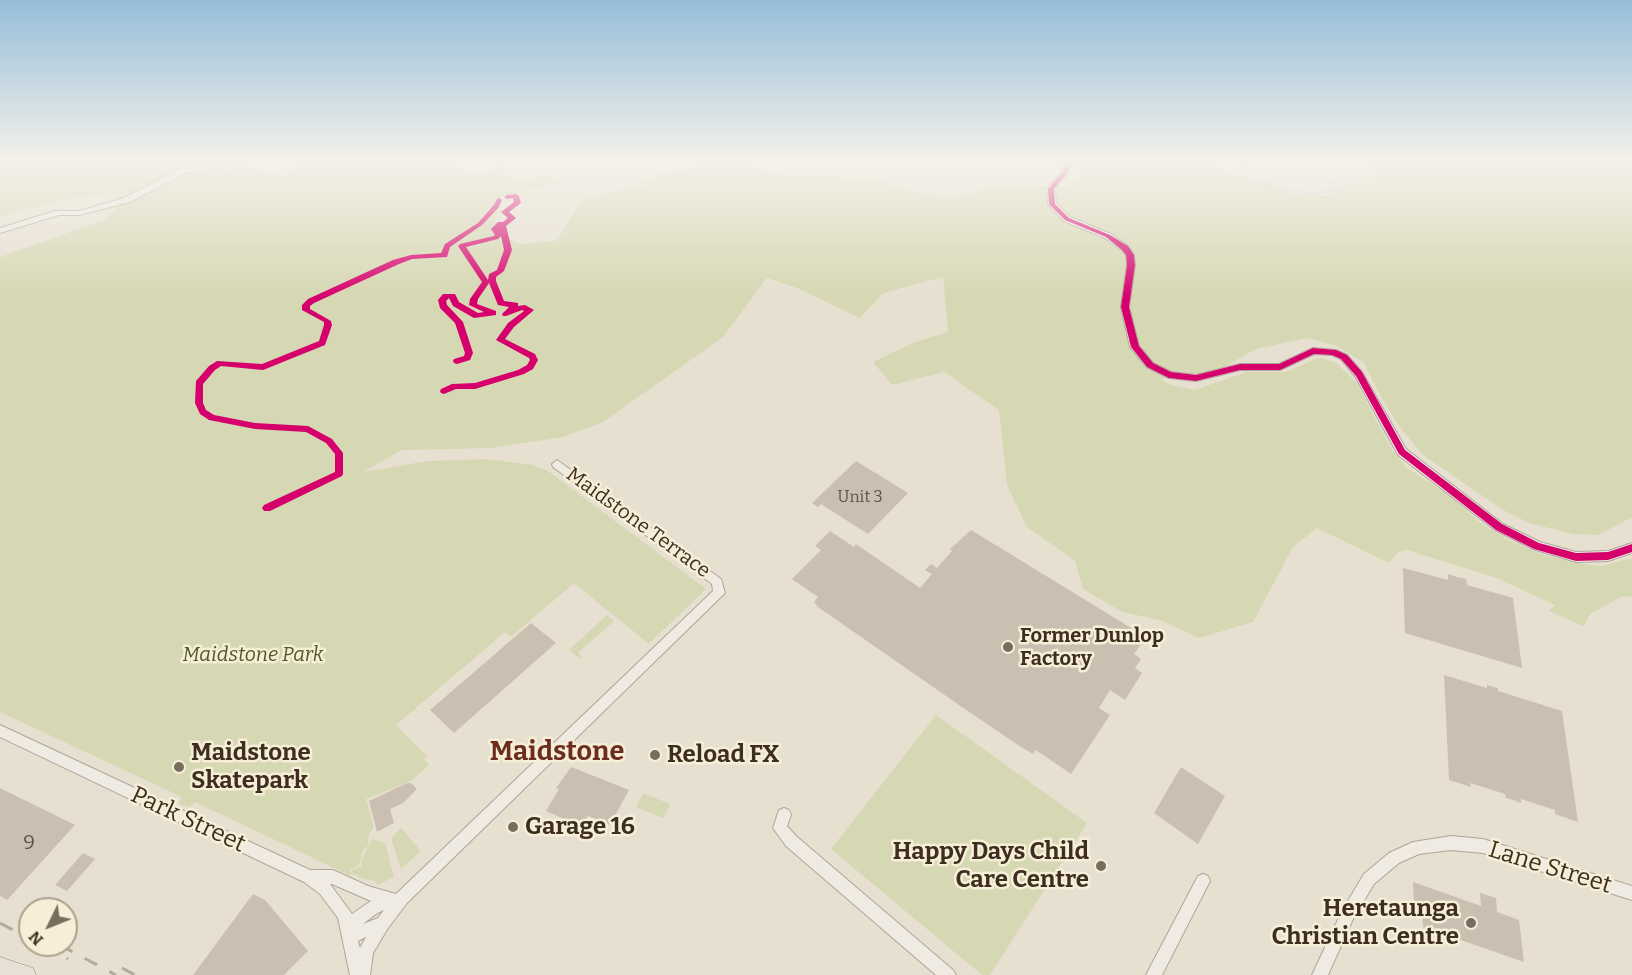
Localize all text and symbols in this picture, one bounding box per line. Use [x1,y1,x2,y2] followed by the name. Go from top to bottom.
[561,463,715,583] street label: Maidstone Terrace
[838,488,882,508] house number: Unit 3
[1020,624,1164,671] place label: Former Dunlop Factory
[1001,640,1015,654] marker: Former Dunlop Factory
[182,643,324,667] park label: Maidstone Park
[490,736,624,768] district label: Maidstone
[191,739,311,795] place label: Maidstone Skatepark
[667,741,779,769] place label: Reload FX
[648,748,662,762] marker: Reload FX
[172,760,186,774] marker: Maidstone Skatepark
[126,781,250,859] street label: Park Street
[525,813,635,841] place label: Garage 16
[506,820,520,834] marker: Garage 16
[23,831,35,855] house number: 9
[1485,836,1615,900] street label: Lane Street
[893,838,1089,894] place label: Happy Days Child Care Centre
[1094,859,1108,873] marker: Happy Days Child Care Centre
[1272,895,1459,951] place label: Heretaunga Christian Centre
[18,897,78,957] north arrow
[1464,916,1478,930] marker: Heretaunga Christian Centre
[25,927,47,949] text: N

